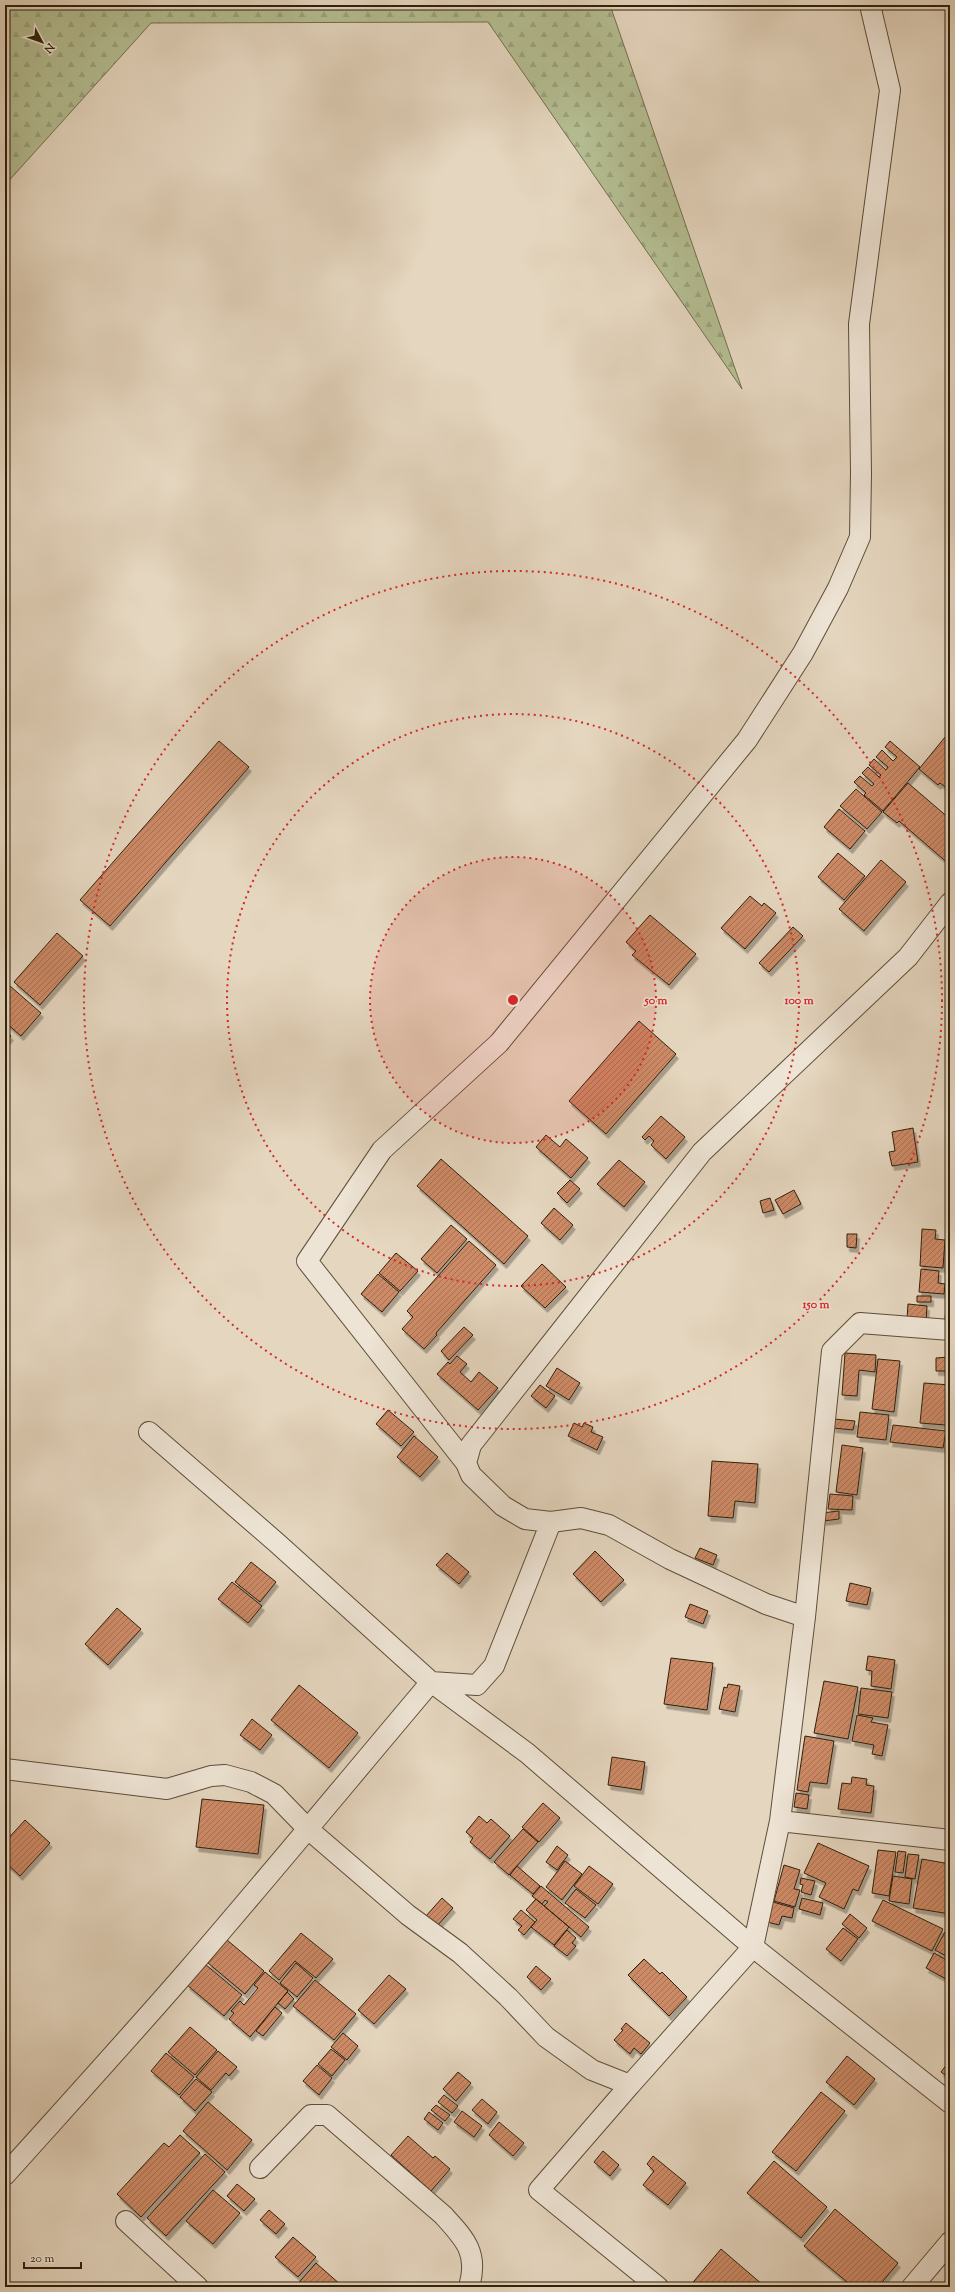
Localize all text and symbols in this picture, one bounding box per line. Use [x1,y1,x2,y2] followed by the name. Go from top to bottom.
[22,22,62,62] north arrow
[40,39,58,57] text: N
[644,992,668,1010] text: 50 m
[783,992,814,1010] text: 100 m
[506,993,520,1007] centre of rings
[801,1296,830,1314] text: 150 m
[24,2244,81,2270] scale bar
[30,2250,55,2268] text: 20 m

